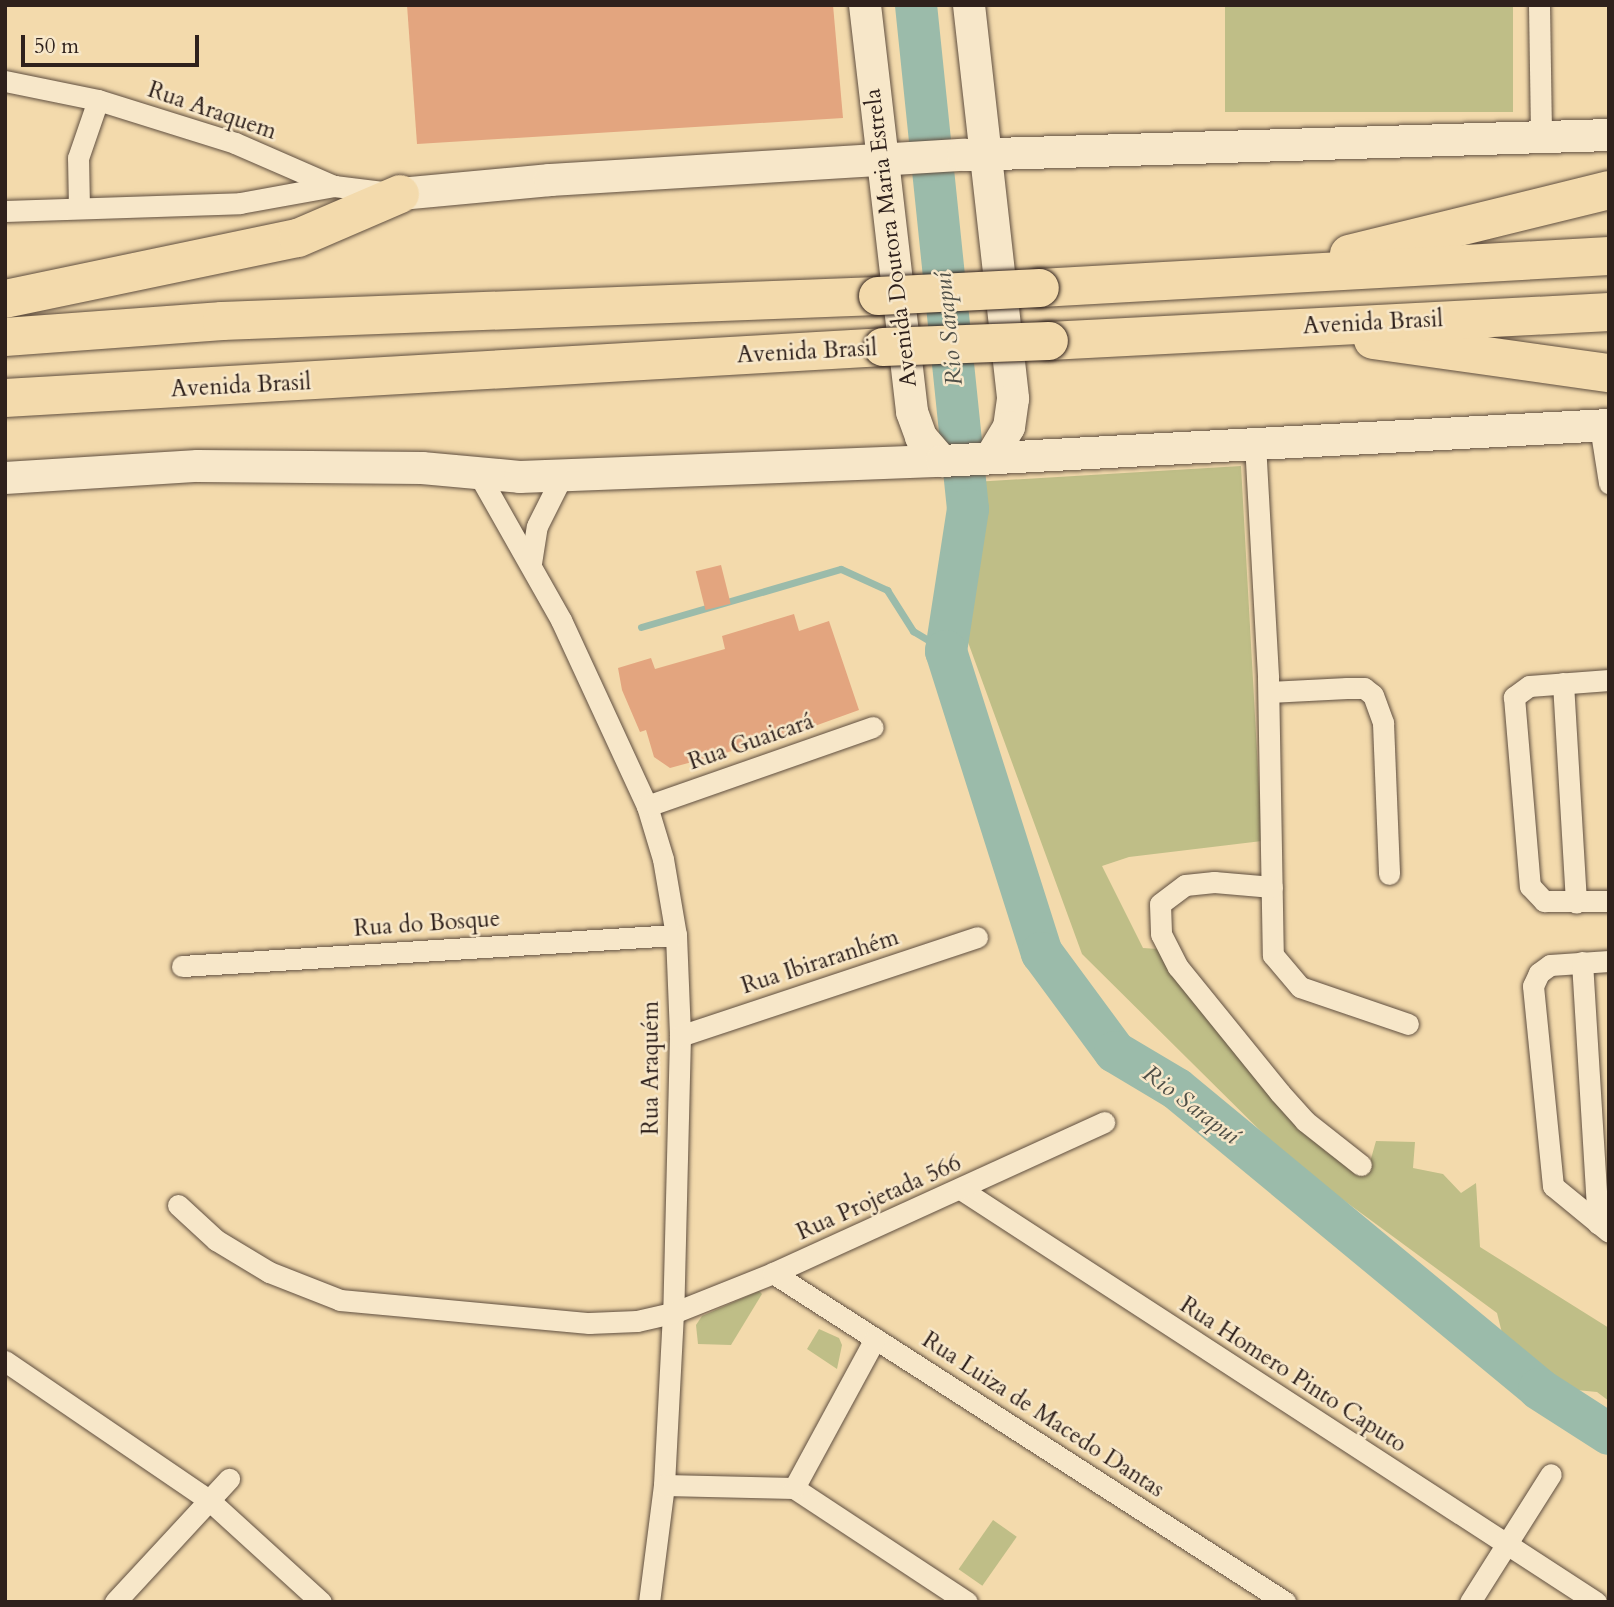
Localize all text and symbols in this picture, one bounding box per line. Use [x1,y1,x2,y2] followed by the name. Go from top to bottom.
[24,21,203,65] scale bar
[34,32,79,61] text: 50 m
[144,76,280,146] street label: Rua Araquem
[859,87,923,389] street label: Avenida Doutora Maria Estrela
[929,271,969,387] water label: Rio Sarapuí
[1302,306,1444,340] street label: Avenida Brasil
[736,335,878,369] street label: Avenida Brasil
[170,369,312,403] street label: Avenida Brasil
[685,708,817,776] street label: Rua Guaicará
[353,905,501,943] street label: Rua do Bosque
[738,924,902,1000] street label: Rua Ibiraranhém
[637,1001,665,1135] street label: Rua Araquém
[1137,1059,1245,1151] water label: Rio Sarapuí
[793,1149,965,1247] street label: Rua Projetada 566
[1175,1291,1411,1459] street label: Rua Homero Pinto Caputo
[917,1326,1169,1504] street label: Rua Luiza de Macedo Dantas

